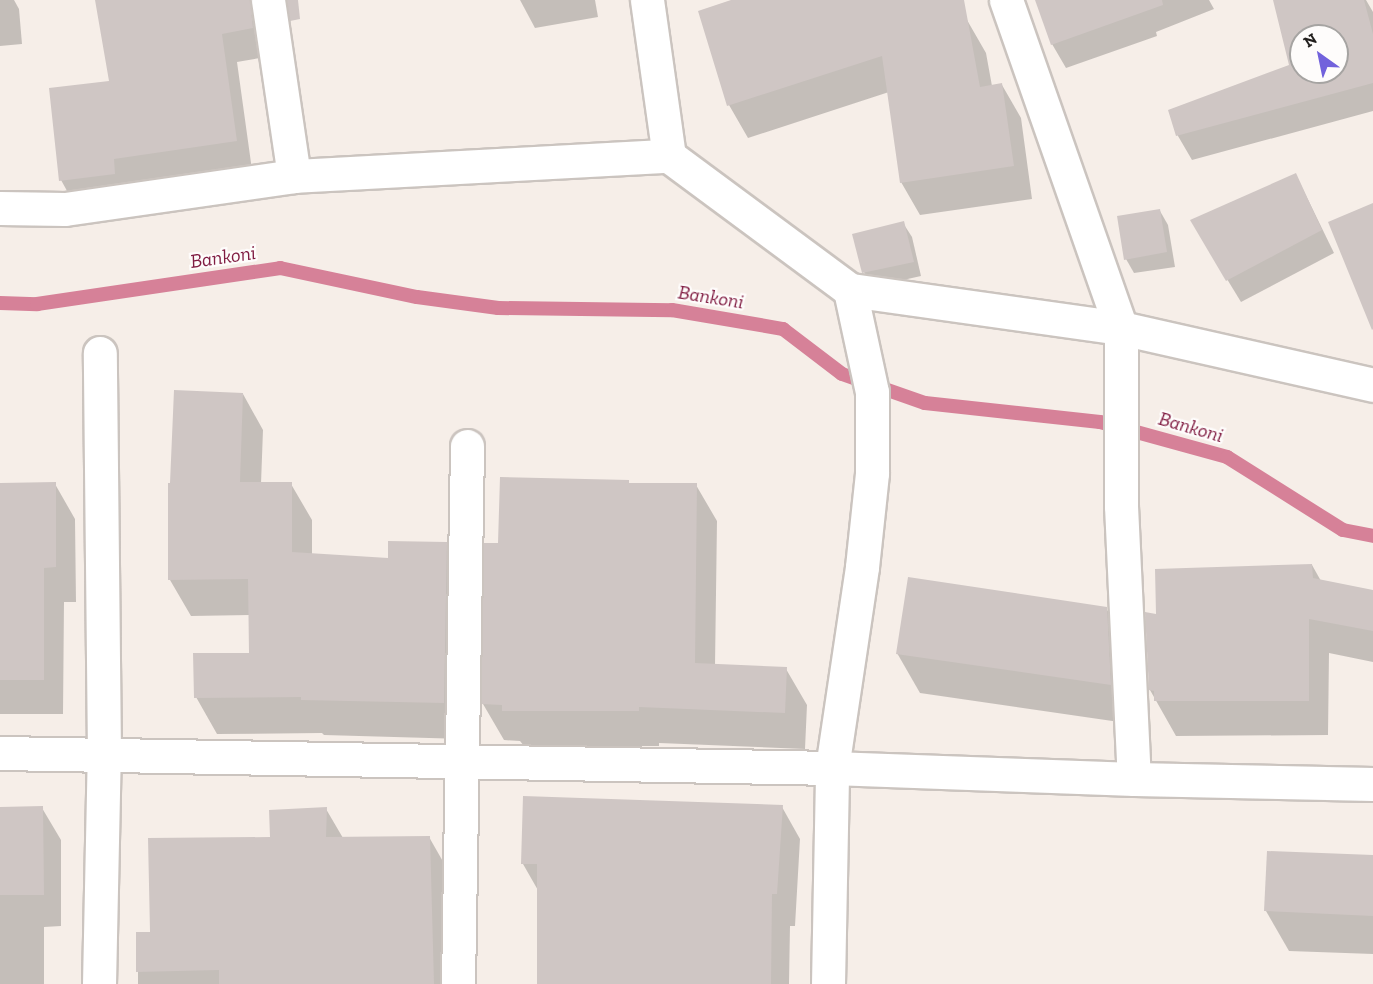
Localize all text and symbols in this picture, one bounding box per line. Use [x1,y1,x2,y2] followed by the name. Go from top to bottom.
[1289,24,1349,84] north arrow
[1300,29,1320,51] text: N
[189,241,257,273] water label: Bankoni
[676,280,746,314] water label: Bankoni
[1156,406,1226,448] water label: Bankoni

